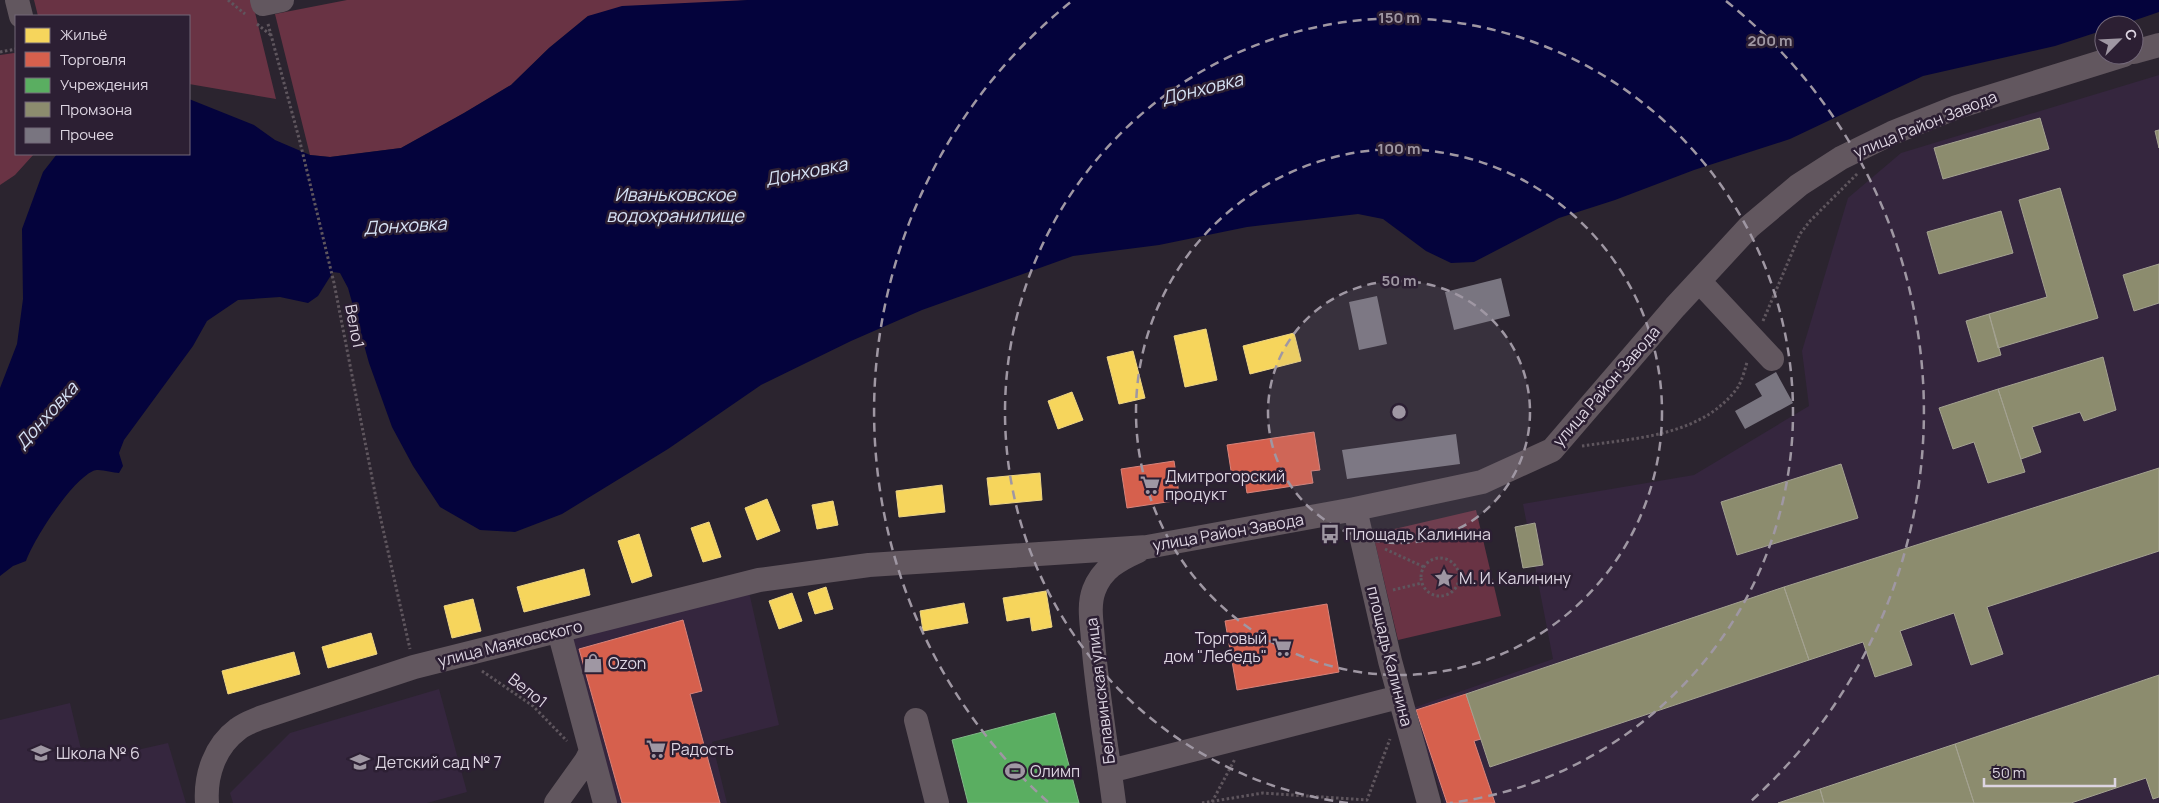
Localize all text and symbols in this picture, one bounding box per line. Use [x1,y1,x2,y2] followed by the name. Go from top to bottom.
[1378,7,1420,28] text: 150 m
[15,15,190,155] legend
[2094,15,2144,65] north arrow
[60,24,108,45] text: Жильё
[2121,26,2142,43] text: С
[1747,30,1793,51] text: 200 m
[60,49,126,70] text: Торговля
[1159,66,1246,110] water label: Донховка
[60,74,148,95] text: Учреждения
[1850,85,2000,163] street label: улица Район Завода
[60,99,132,120] text: Промзона
[60,124,114,145] text: Прочее
[1378,138,1420,159] text: 100 m
[763,151,850,191] water label: Донховка
[606,182,745,227] water label: Иваньковское водохранилище
[363,211,448,239] water label: Донховка
[1381,270,1417,291] text: 50 m
[340,302,370,350] street label: Вело1
[1547,321,1665,451] street label: улица Район Завода
[9,375,83,454] water label: Донховка
[1390,403,1408,421] centre of rings
[1165,465,1285,505] place label: Дмитрогорский продукт
[1139,474,1161,496] supermarket icon: Дмитрогорский продукт
[1151,508,1305,556] street label: улица Район Завода
[1319,523,1341,545] bus stop icon: Площадь Калинина
[1345,523,1491,545] place label: Площадь Калинина
[1433,567,1455,589] place icon: М. И. Калинину
[1459,567,1572,589] place label: М. И. Калинину
[1362,584,1418,728] street label: площадь Калинина
[435,614,585,672] street label: улица Маяковского
[1080,617,1120,765] street label: Белавинская улица
[1164,627,1267,667] place label: Торговый дом "Лебедь"
[1271,636,1293,658] supermarket icon: Торговый дом "Лебедь"
[582,652,604,674] shop icon: Ozon
[608,652,646,674] place label: Ozon
[504,668,552,712] street label: Вело1
[645,738,667,760] supermarket icon: Радость
[671,738,734,760] place label: Радость
[30,742,52,764] school or university icon: Школа № 6
[56,742,140,764] place label: Школа № 6
[349,751,371,773] school or university icon: Детский сад № 7
[375,751,502,773] place label: Детский сад № 7
[1984,756,2115,788] scale bar
[1004,760,1026,782] sports icon: Олимп
[1030,760,1080,782] place label: Олимп
[1992,762,2026,783] text: 50 m

